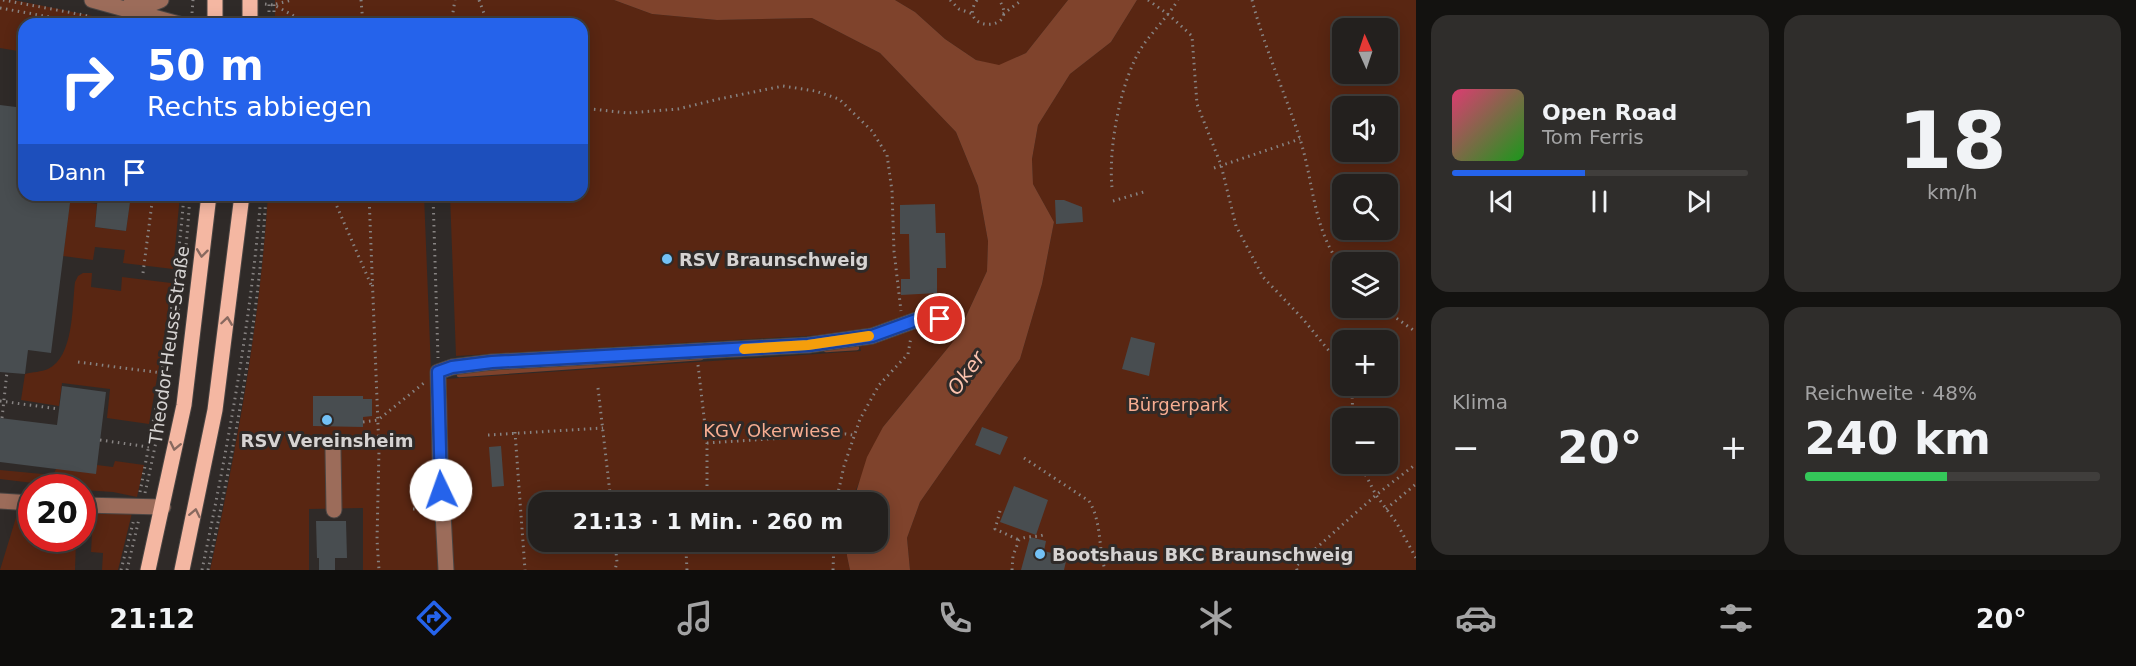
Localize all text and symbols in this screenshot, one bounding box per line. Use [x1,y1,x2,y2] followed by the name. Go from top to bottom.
[1332,18,1398,84] north arrow
[1332,18,1398,474] map controls
[147,41,264,90] text: 50 m
[48,42,126,120] icon: right
[147,91,372,122] text: Rechts abbiegen
[1332,96,1398,162] button: sound
[1898,96,2007,186] text: 18
[1542,100,1677,125] text: Open Road
[1542,125,1644,149] text: Tom Ferris
[118,156,151,189] icon: arrive
[48,160,106,185] text: Dann
[1332,174,1398,240] button: search
[1927,180,1977,204] text: km/h
[1485,185,1518,218] icon: previous
[1583,185,1616,218] icon: pause
[1682,185,1715,218] icon: next
[145,244,193,447] street label: Theodor-Heuss-Straße
[196,249,208,258] one-way arrow
[679,249,868,270] place label: RSV Braunschweig
[660,252,674,266] marker: RSV Braunschweig
[1332,252,1398,318] button: layers
[914,293,965,344] pin
[923,302,956,335] icon: arrive
[221,316,233,325] one-way arrow
[1332,330,1398,396] button: +
[942,345,991,399] water label: Oker
[1805,381,1977,405] text: Reichweite · 48%
[1452,390,1508,414] text: Klima
[1127,394,1229,415] park label: Bürgerpark
[1332,408,1398,474] button: −
[1805,412,1991,465] text: 240 km
[320,413,334,427] marker: RSV Vereinsheim
[703,420,841,441] park label: KGV Okerwiese
[1557,421,1642,474] text: 20°
[1452,428,1480,467] text: −
[1720,428,1748,467] text: +
[241,430,413,451] place label: RSV Vereinsheim
[169,441,182,451] one-way arrow
[409,458,473,522] position arrow
[18,474,96,552] speed limit sign: 20
[188,508,201,518] one-way arrow
[573,509,843,534] text: 21:13 · 1 Min. · 260 m
[1052,544,1353,565] place label: Bootshaus BKC Braunschweig
[1033,547,1047,561] marker: Bootshaus BKC Braunschweig
[413,597,455,639] icon: directions
[674,597,716,639] icon: music
[934,597,976,639] icon: phone
[1195,597,1237,639] icon: climate
[1455,597,1497,639] icon: car
[1715,597,1757,639] icon: filters
[109,603,195,634] text: 21:12
[1976,603,2027,634] text: 20°

